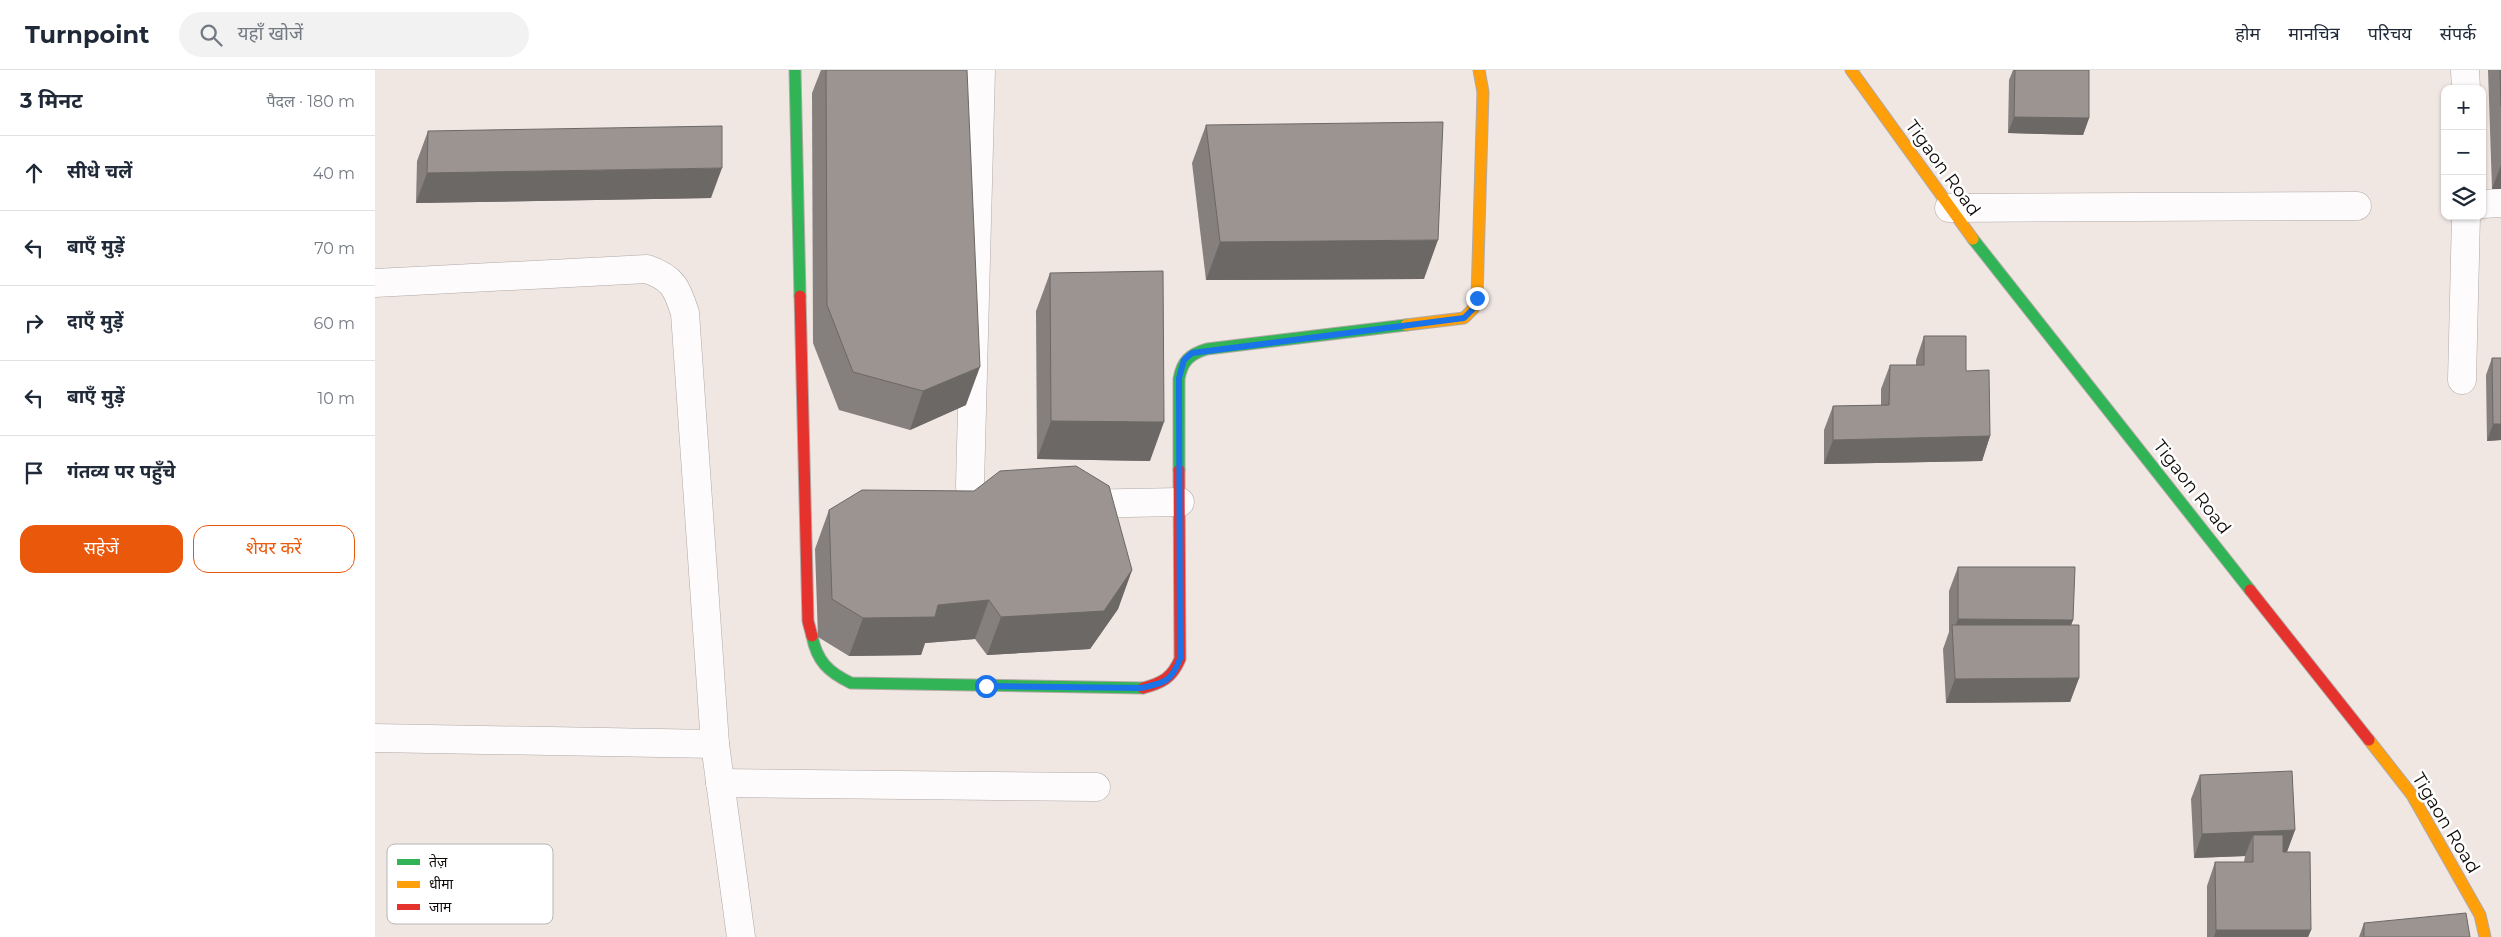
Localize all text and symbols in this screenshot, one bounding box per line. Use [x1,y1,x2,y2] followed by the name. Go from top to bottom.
[179,12,529,57] search box
[25,20,149,49] text: Turnpoint
[197,21,225,49] icon: search
[237,22,303,45] text: यहाँ खोजें
[2235,23,2260,45] text: होम
[2288,23,2340,45] text: मानचित्र
[2368,23,2412,45] text: परिचय
[2440,23,2476,45] text: संपर्क
[2441,85,2486,220] map controls
[2441,85,2486,130] button: +
[20,88,82,113] text: 3 मिनट
[266,92,355,111] text: पैदल · 180 m
[1901,116,1985,220] street label: Tigaon Road
[2441,130,2486,175] button: −
[20,159,48,187] icon: ahead
[67,160,132,183] text: सीधे चलें
[313,164,355,183] text: 40 m
[2441,175,2486,220] button: layers
[20,234,48,262] icon: left
[67,235,124,258] text: बाएँ मुड़ें
[314,239,355,258] text: 70 m
[1466,287,1489,310] route end
[20,309,48,337] icon: right
[67,310,123,333] text: दाएँ मुड़ें
[313,314,355,333] text: 60 m
[20,384,48,412] icon: left
[67,385,124,408] text: बाएँ मुड़ें
[317,389,355,408] text: 10 m
[2148,436,2236,538] street label: Tigaon Road
[20,459,48,487] icon: arrive
[67,460,175,483] text: गंतव्य पर पहुँचे
[20,525,183,573] button: सहेजें
[193,525,355,573] button: शेयर करें
[975,675,998,698] route start
[2407,769,2485,877] street label: Tigaon Road
[387,844,553,924] legend
[429,853,448,871] text: तेज़
[429,875,454,893] text: धीमा
[429,898,452,916] text: जाम

